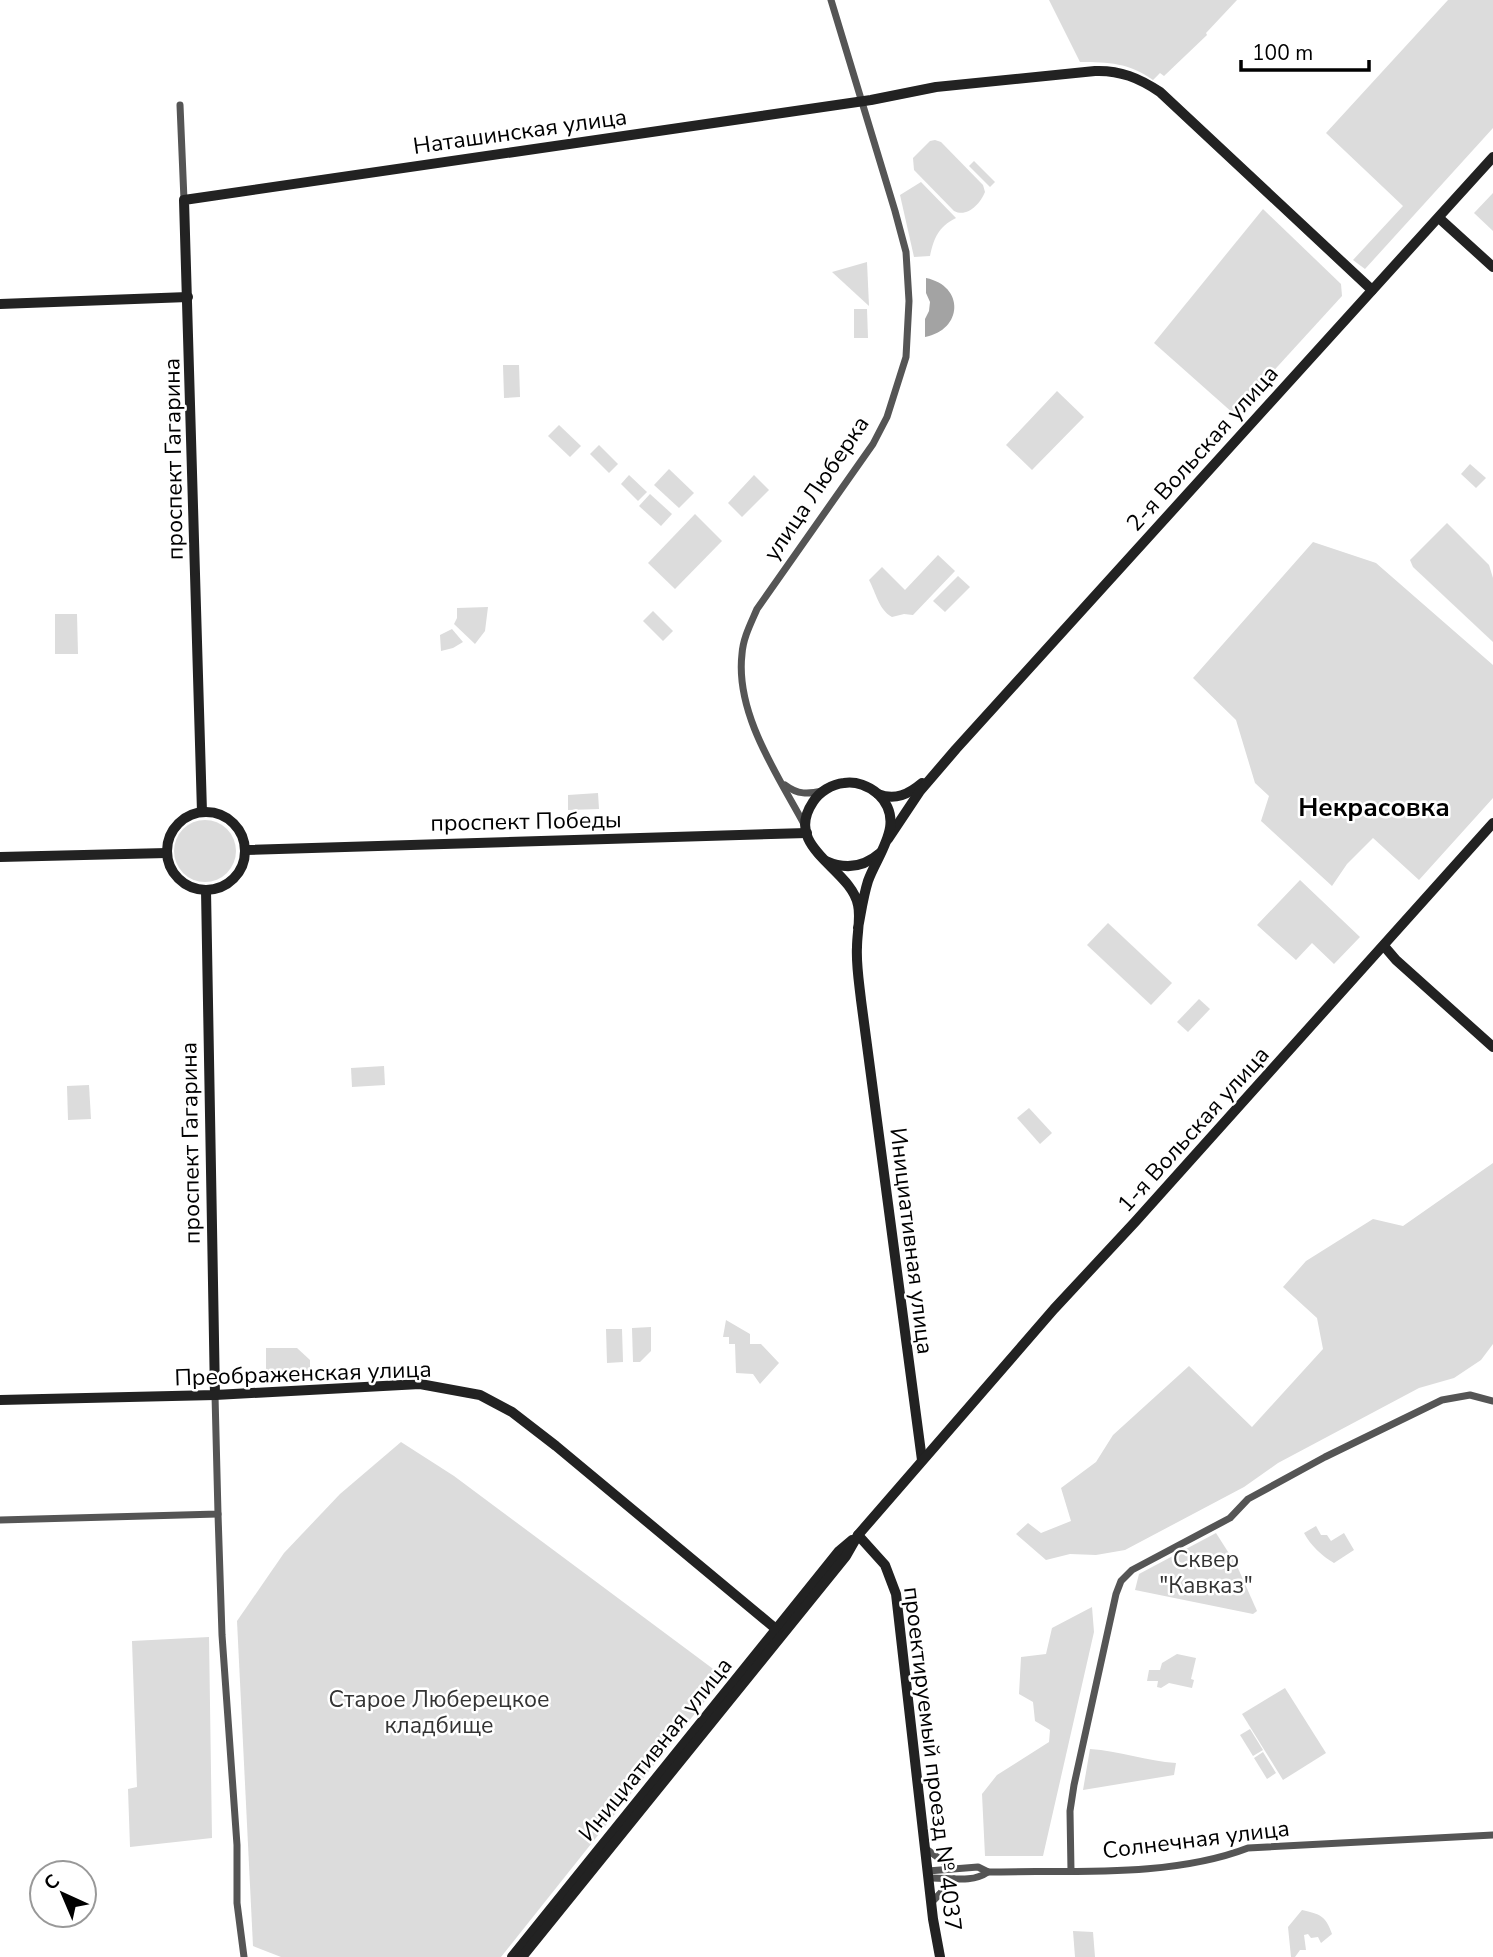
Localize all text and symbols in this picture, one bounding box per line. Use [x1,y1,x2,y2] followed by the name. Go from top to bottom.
[1241,28,1369,72] scale bar
[1252,39,1313,67] text: 100 m
[411,101,629,162] street label: Наташинская улица
[156,358,191,560] street label: проспект Гагарина
[1119,359,1285,538] street label: 2-я Вольская улица
[756,410,876,567] street label: улица Люберка
[1298,790,1450,825] district label: Некрасовка
[430,804,622,839] street label: проспект Победы
[1110,1040,1276,1219] street label: 1-я Вольская улица
[173,1042,208,1244] street label: проспект Гагарина
[882,1126,941,1356] street label: Инициативная улица
[174,1354,432,1393] street label: Преображенская улица
[1159,1544,1253,1601] park label: Сквер "Кавказ"
[896,1585,969,1933] street label: проектируемый проезд № 4037
[572,1651,739,1848] street label: Инициативная улица
[329,1684,549,1741] park label: Старое Люберецкое кладбище
[1101,1813,1291,1866] street label: Солнечная улица
[28,1859,98,1929] north arrow
[38,1869,66,1896] text: С

